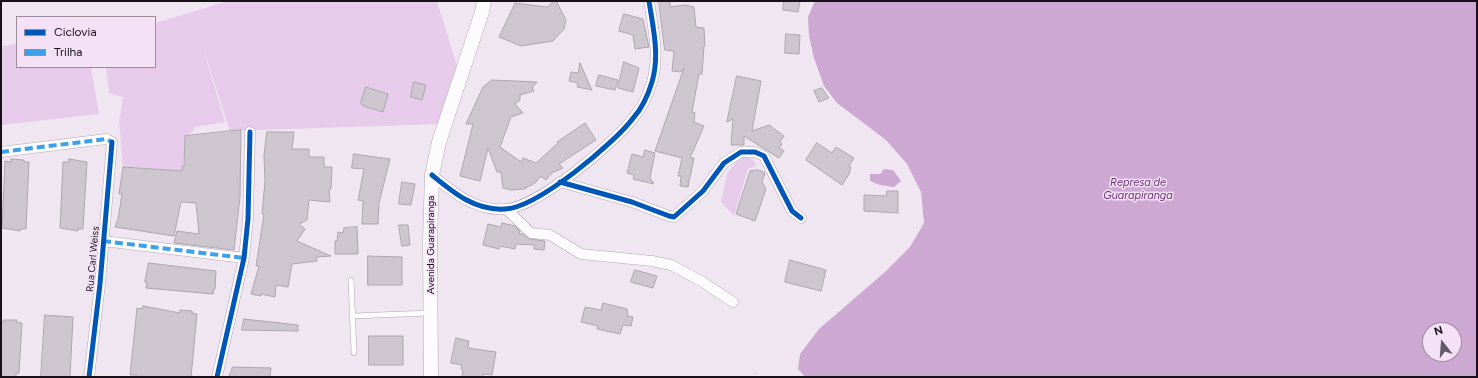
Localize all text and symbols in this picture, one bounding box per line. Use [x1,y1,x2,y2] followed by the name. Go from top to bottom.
[16,16,156,68] legend
[54,25,97,39] text: Ciclovia
[54,45,82,59] text: Trilha
[1103,176,1173,202] water label: Represa de Guarapiranga
[425,196,437,294] street label: Avenida Guarapiranga
[84,226,102,292] street label: Rua Carl Weiss
[1422,322,1462,362] north arrow
[1433,324,1445,338] text: N

